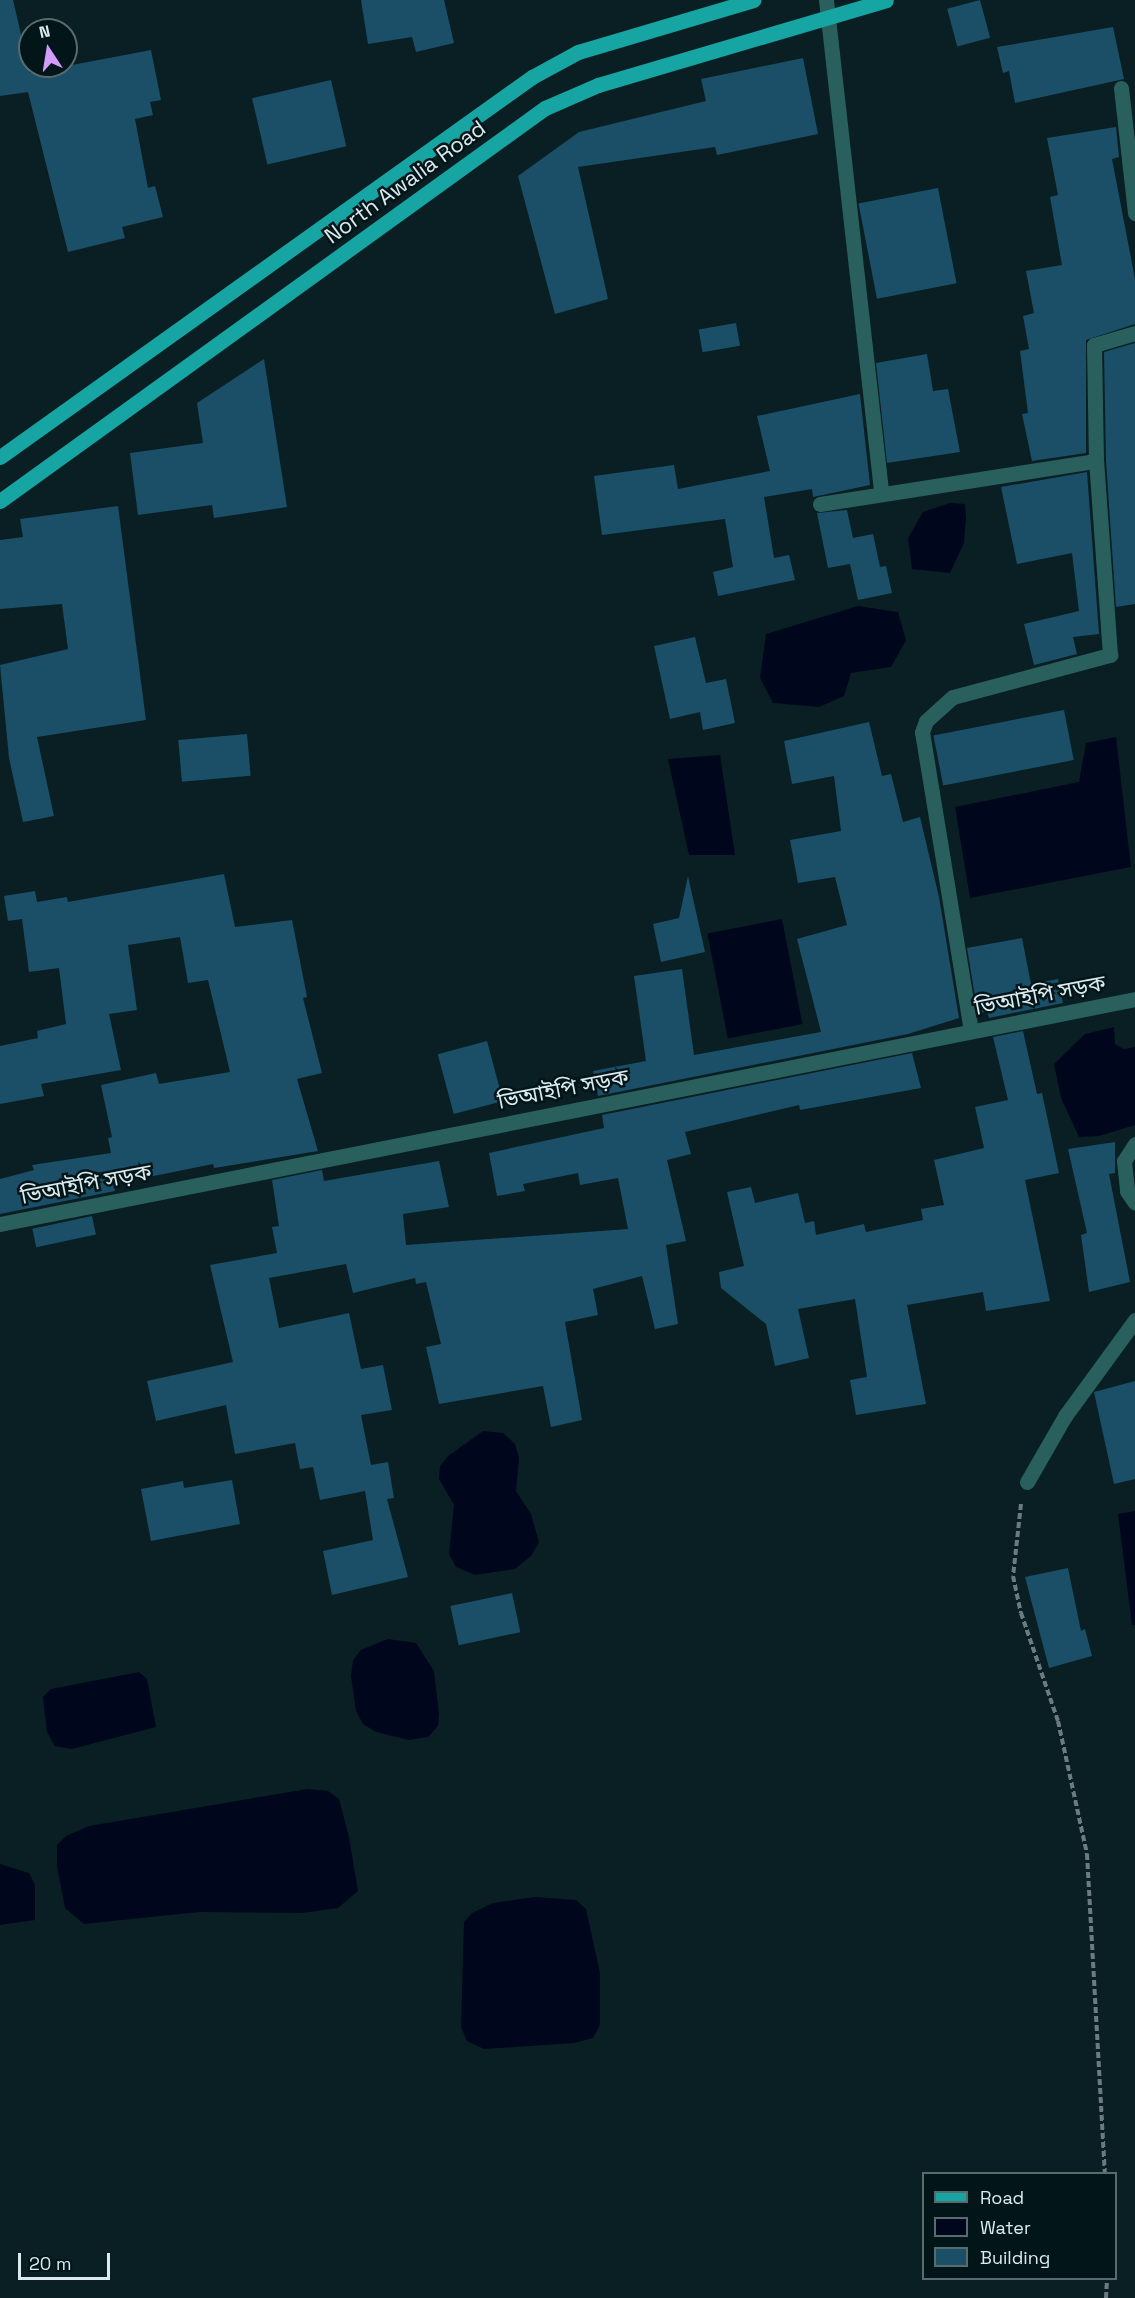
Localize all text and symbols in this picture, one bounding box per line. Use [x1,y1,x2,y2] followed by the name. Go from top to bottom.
[18,18,78,78] north arrow
[37,20,52,43] text: N
[319,115,491,249] street label: North Awalia Road
[972,969,1108,1021] street label: ভিআইপি সড়ক
[495,1063,631,1115] street label: ভিআইপি সড়ক
[18,1158,154,1210] street label: ভিআইপি সড়ক
[922,2172,1117,2280] legend
[980,2186,1024,2209] text: Road
[980,2216,1031,2239] text: Water
[21,2241,112,2279] scale bar
[980,2246,1050,2269] text: Building
[29,2252,72,2275] text: 20 m

